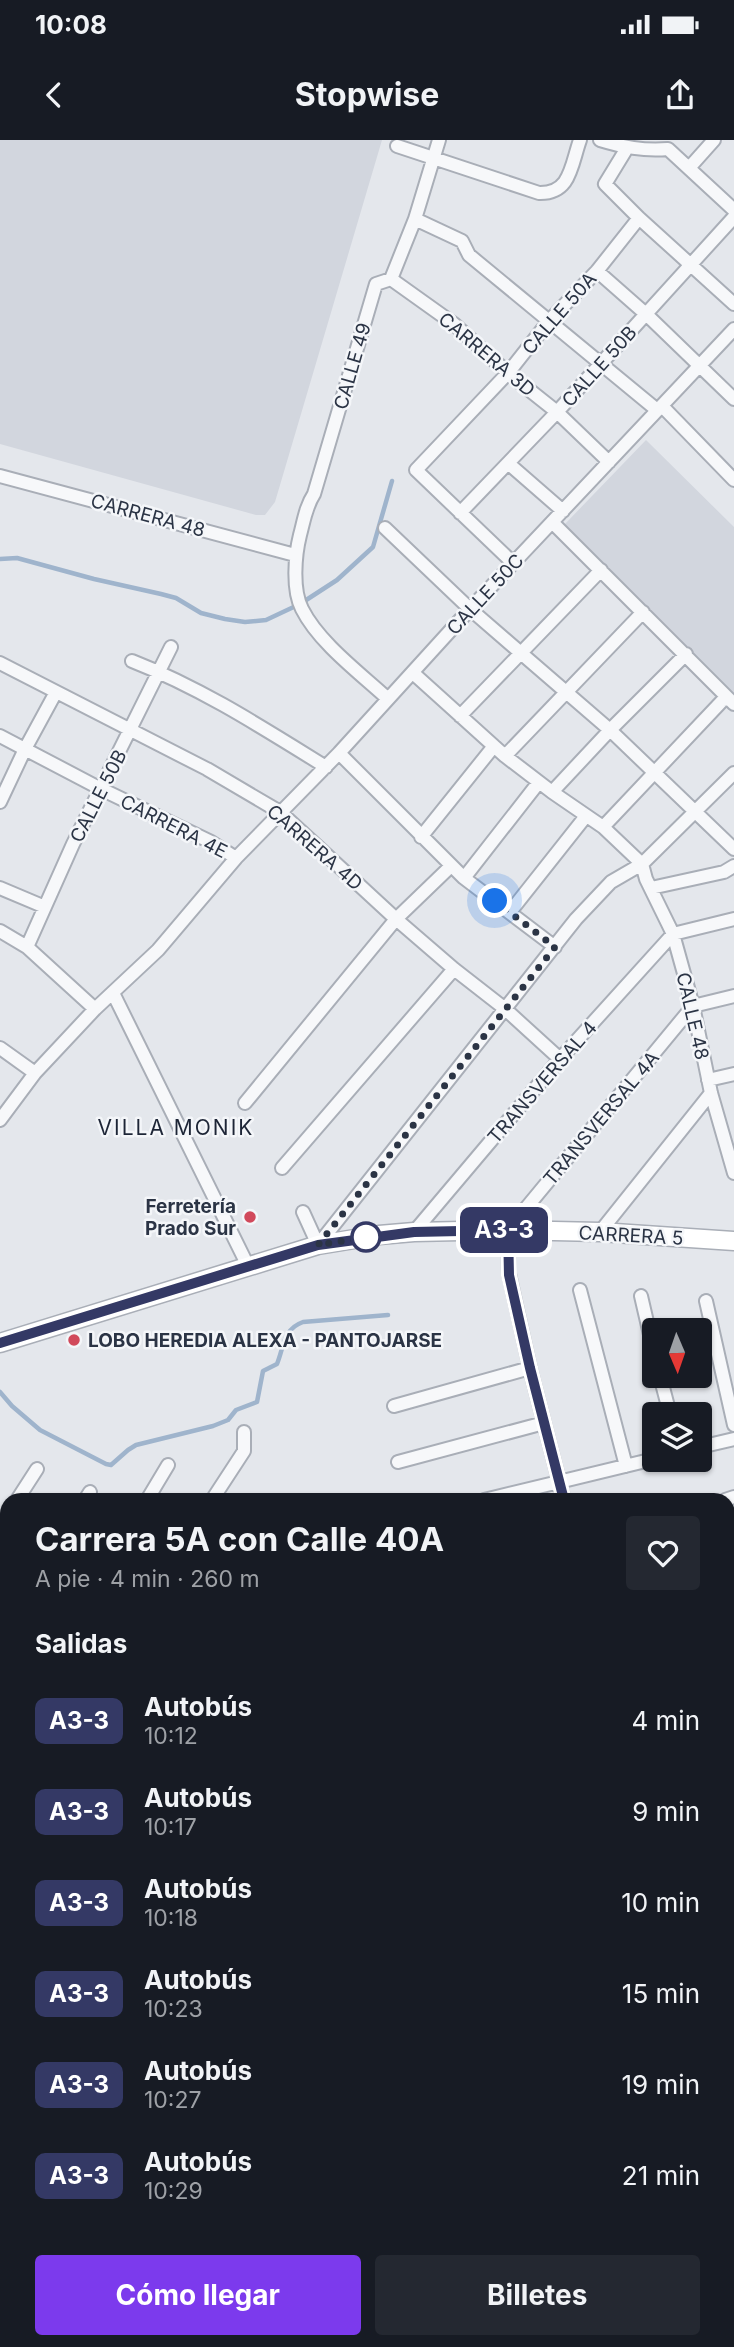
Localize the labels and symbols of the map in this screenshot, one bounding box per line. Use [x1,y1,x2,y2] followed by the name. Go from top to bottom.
[517,267,601,359] street label: CALLE 50A
[434,307,540,401] street label: CARRERA 3D
[329,320,376,412] street label: CALLE 49
[557,321,642,412] street label: CALLE 50B
[88,489,207,542] street label: CARRERA 48
[442,549,529,640] street label: CALLE 50C
[65,746,132,846] street label: CALLE 50B
[116,790,231,863] street label: CARRERA 4E
[262,800,367,895] street label: CARRERA 4D
[477,883,512,918] your location
[671,970,714,1062] street label: CALLE 48
[483,1016,602,1148] street label: TRANSVERSAL 4
[539,1047,664,1190] street label: TRANSVERSAL 4A
[98,1115,254,1140] district label: VILLA MONIK
[145,1195,236,1240] place label: Ferretería Prado Sur
[455,1207,553,1253] line badge: A3-3
[242,1209,258,1225] marker: Ferretería Prado Sur
[578,1221,684,1250] street label: CARRERA 5
[351,1222,381,1252] unlabelled marker
[642,1318,712,1388] north arrow
[88,1329,442,1352] place label: LOBO HEREDIA ALEXA - PANTOJARSE
[66,1332,82,1348] marker: LOBO HEREDIA ALEXA - PANTOJARSE

